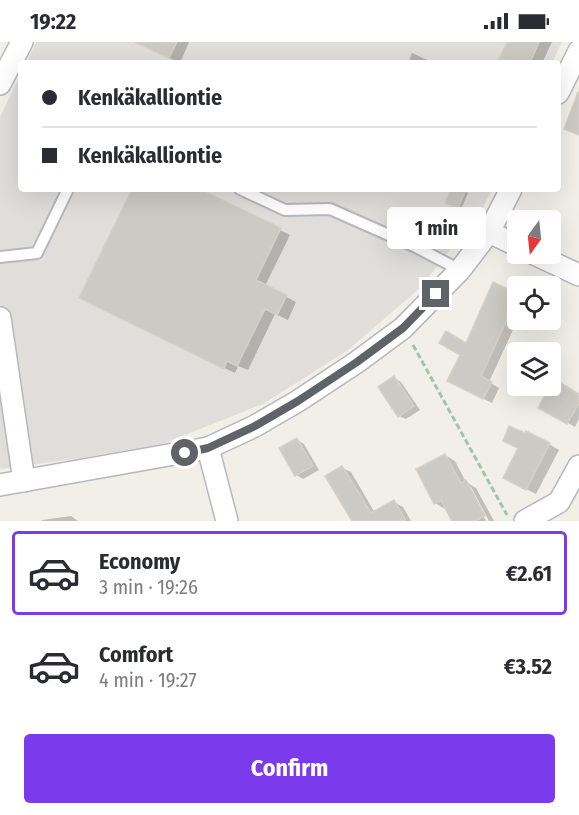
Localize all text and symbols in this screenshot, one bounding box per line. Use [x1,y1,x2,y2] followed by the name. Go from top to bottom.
[30,8,76,35] text: 19:22
[78,84,222,111] text: Kenkäkalliontie
[78,142,222,169] text: Kenkäkalliontie
[386,207,486,249] callout: 1 min
[507,210,561,264] north arrow
[507,210,561,396] map controls
[415,216,458,240] text: 1 min
[507,276,561,330] button: locate
[422,280,449,307] route end
[507,342,561,396] button: layers
[171,439,198,466] route start
[27,546,81,600] icon: car
[99,548,180,575] text: Economy
[506,560,552,587] text: €2.61
[99,575,198,599] text: 3 min · 19:26
[27,639,81,693] icon: car
[99,641,173,668] text: Comfort
[504,653,552,680] text: €3.52
[99,668,197,692] text: 4 min · 19:27
[24,734,555,803] button: Confirm

